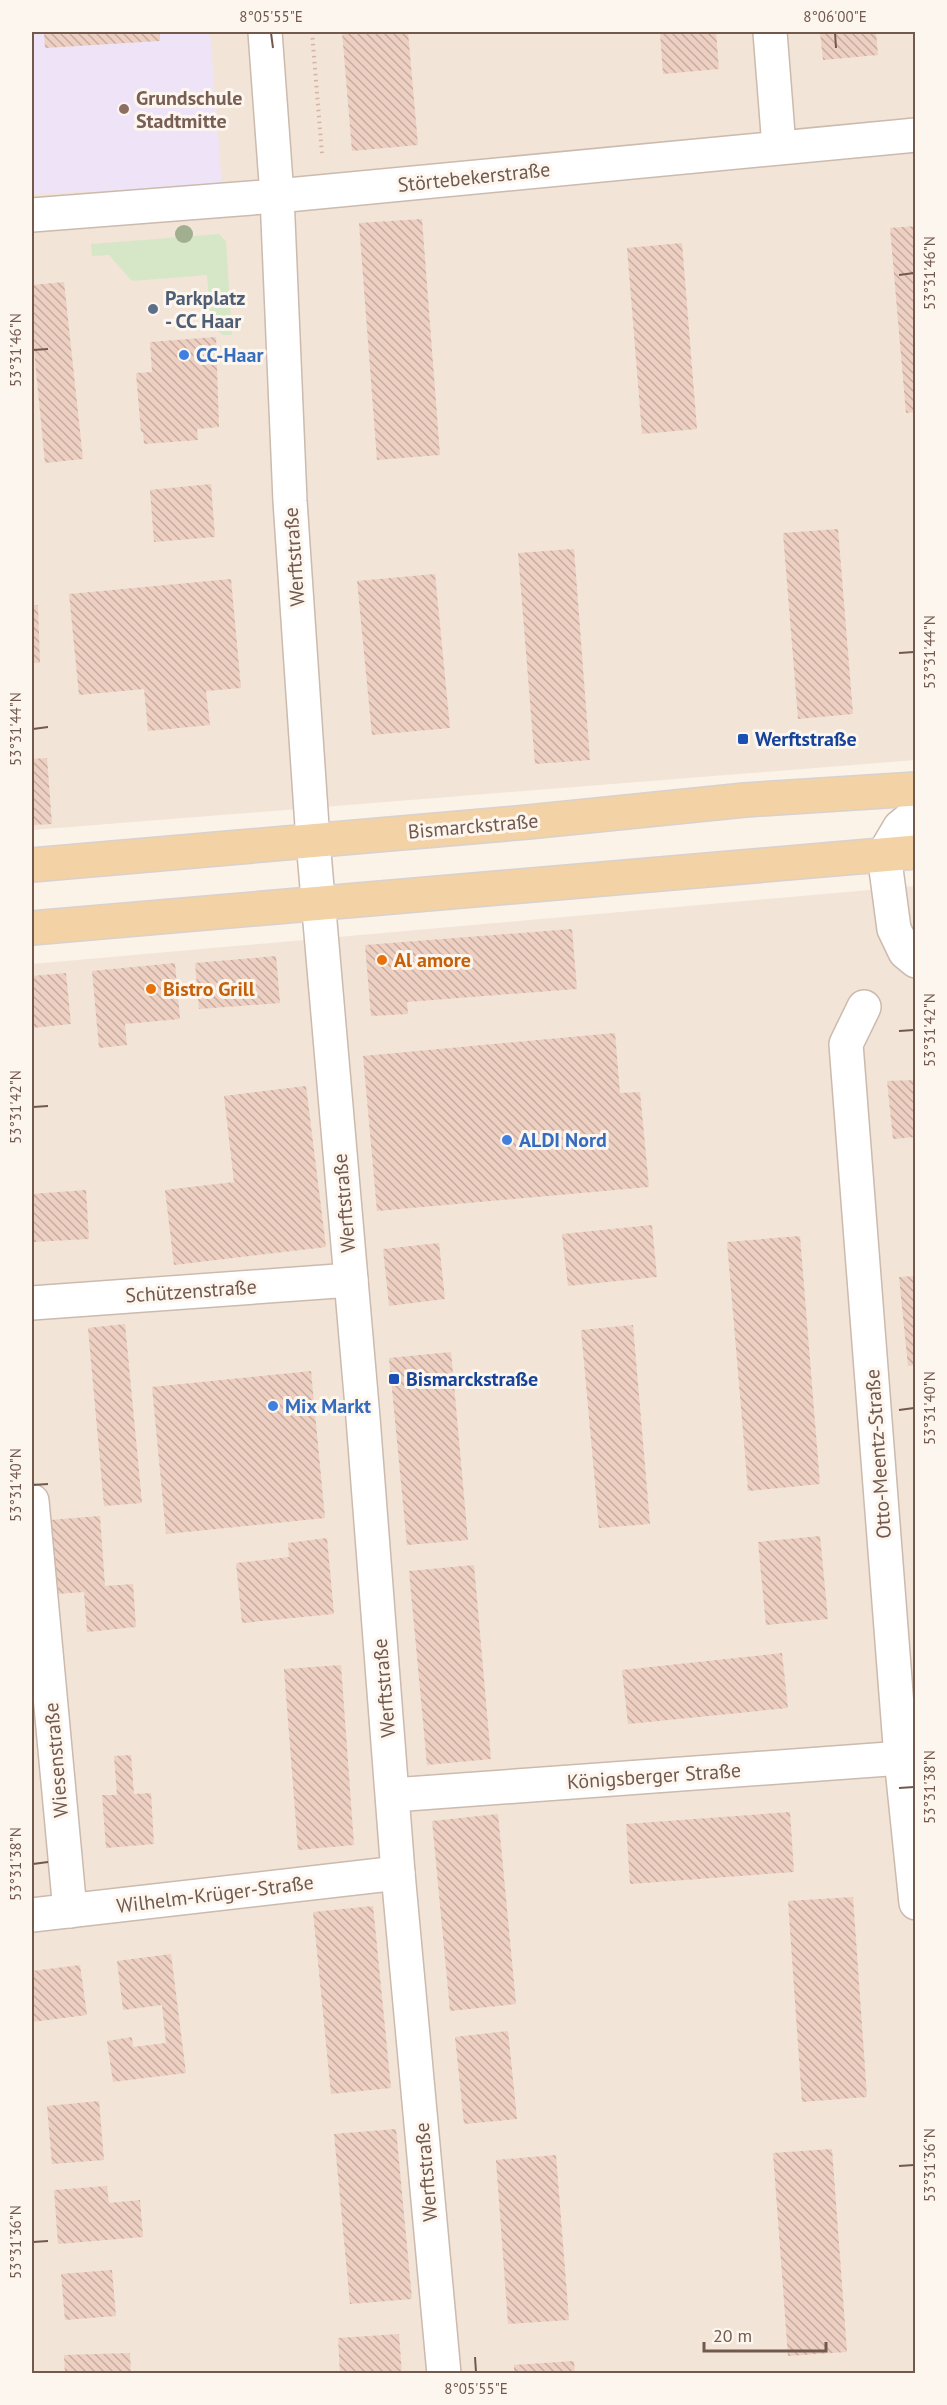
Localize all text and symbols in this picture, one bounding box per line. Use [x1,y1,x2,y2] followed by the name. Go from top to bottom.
[239,7,303,26] text: 8°05'55"E
[803,7,867,26] text: 8°06'00"E
[136,85,242,134] place label: Grundschule Stadtmitte
[117,102,131,116] marker: Grundschule Stadtmitte
[396,156,552,198] street label: Störtebekerstraße
[920,236,939,310] text: 53°31'46"N
[165,285,245,334] place label: Parkplatz - CC Haar
[146,302,160,316] marker: Parkplatz - CC Haar
[6,313,25,387] text: 53°31'46"N
[196,342,263,368] place label: CC-Haar
[177,348,191,362] marker: CC-Haar
[278,506,310,608] street label: Werftstraße
[920,615,939,689] text: 53°31'44"N
[6,692,25,766] text: 53°31'44"N
[755,726,857,752] place label: Werftstraße
[736,732,750,746] marker: Werftstraße
[407,807,539,845] street label: Bismarckstraße
[394,947,471,973] place label: Al amore
[375,953,389,967] marker: Al amore
[163,976,255,1002] place label: Bistro Grill
[144,982,158,996] marker: Bistro Grill
[920,993,939,1067] text: 53°31'42"N
[6,1070,25,1144] text: 53°31'42"N
[519,1127,607,1153] place label: ALDI Nord
[500,1133,514,1147] marker: ALDI Nord
[327,1152,361,1254] street label: Werftstraße
[124,1273,258,1309] street label: Schützenstraße
[406,1366,538,1392] place label: Bismarckstraße
[859,1368,897,1540] street label: Otto-Meentz-Straße
[920,1371,939,1445] text: 53°31'40"N
[387,1372,401,1386] marker: Bismarckstraße
[285,1393,371,1419] place label: Mix Markt
[266,1399,280,1413] marker: Mix Markt
[6,1448,25,1522] text: 53°31'40"N
[367,1637,401,1739] street label: Werftstraße
[38,1701,74,1819] street label: Wiesenstraße
[920,1750,939,1824] text: 53°31'38"N
[566,1757,742,1795] street label: Königsberger Straße
[6,1827,25,1901] text: 53°31'38"N
[115,1869,315,1919] street label: Wilhelm-Krüger-Straße
[409,2121,443,2223] street label: Werftstraße
[920,2128,939,2202] text: 53°31'36"N
[6,2205,25,2279] text: 53°31'36"N
[704,2315,826,2353] scale bar
[713,2324,752,2347] text: 20 m
[444,2379,508,2398] text: 8°05'55"E

